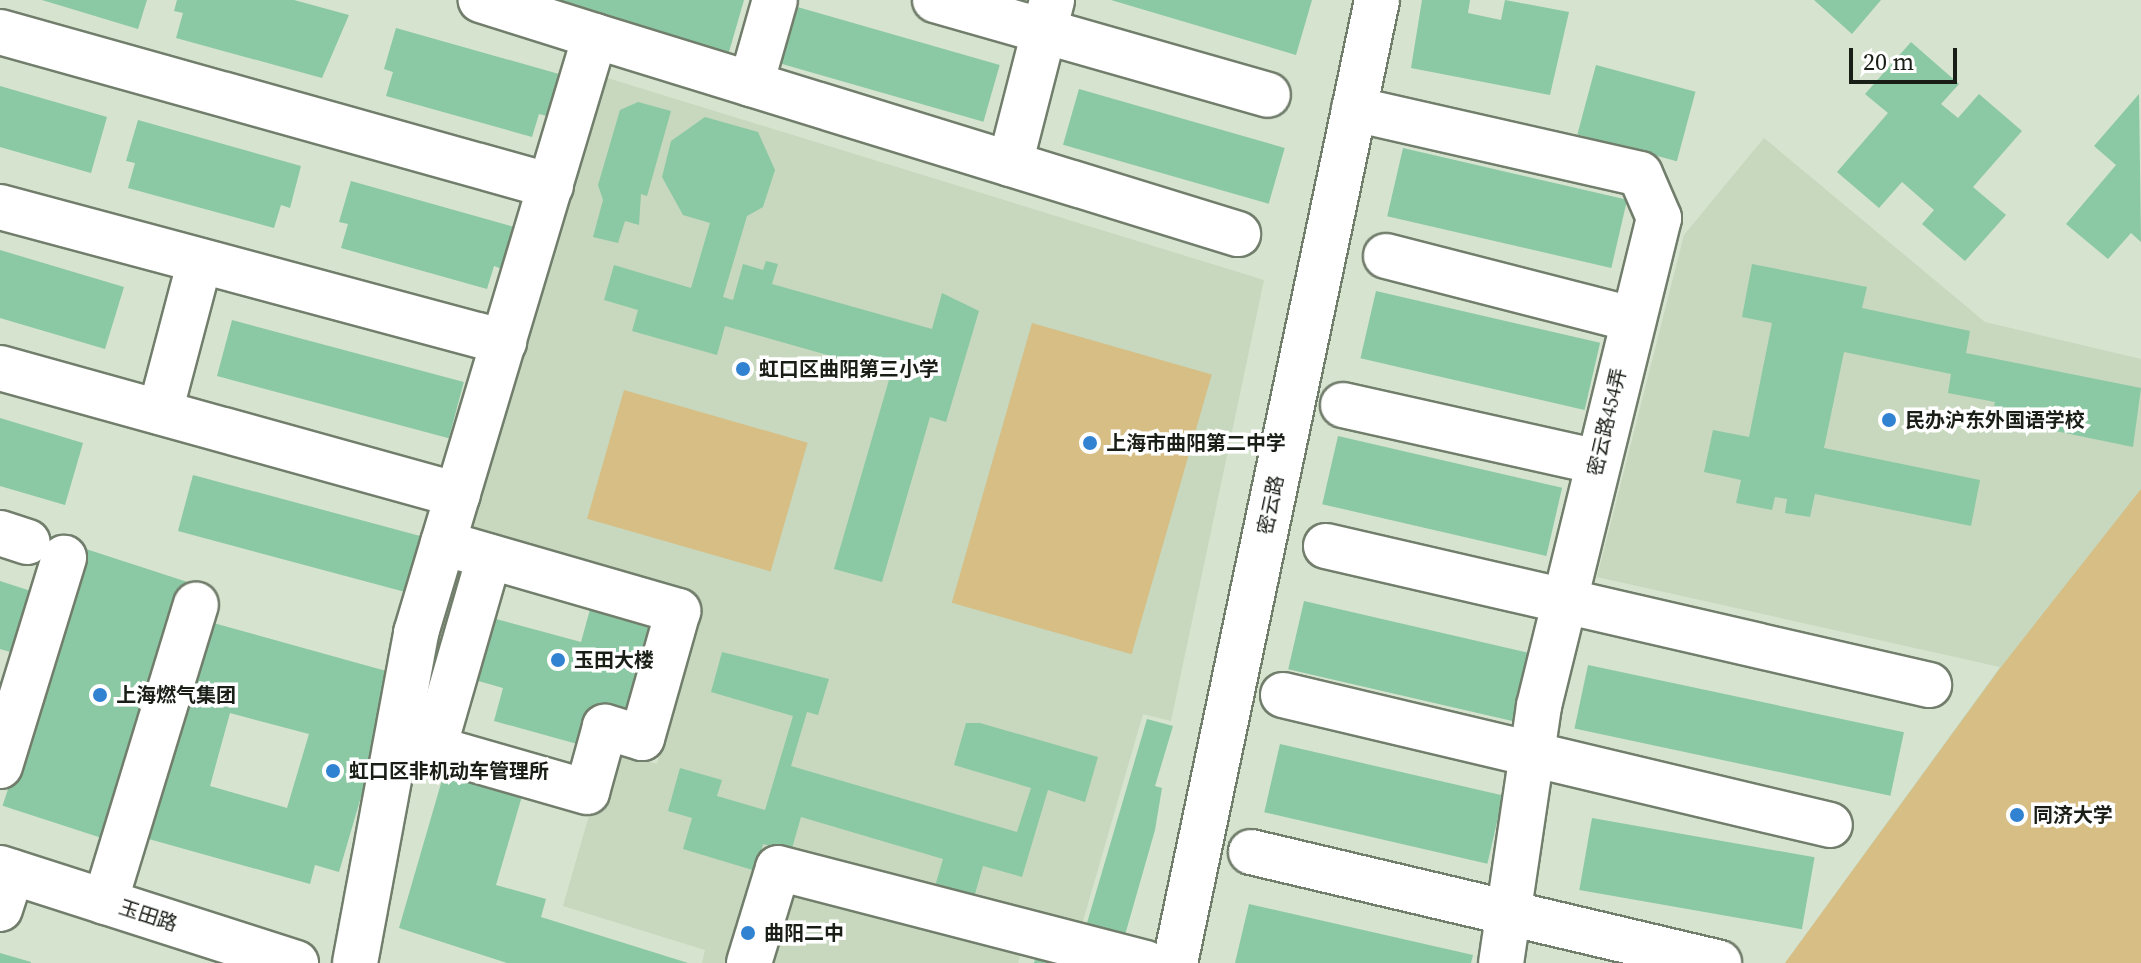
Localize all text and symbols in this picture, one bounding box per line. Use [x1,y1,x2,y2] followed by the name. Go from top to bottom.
[1853,32,1961,82] scale bar
[1863,45,1914,78] text: 20 m
[759,357,939,381] place label: 虹口区曲阳第三小学
[734,360,752,378] marker: 虹口区曲阳第三小学
[1583,366,1631,478] street label: 密云路454弄
[1905,408,2085,432] place label: 民办沪东外国语学校
[1880,411,1898,429] marker: 民办沪东外国语学校
[1106,431,1286,455] place label: 上海市曲阳第二中学
[1081,434,1099,452] marker: 上海市曲阳第二中学
[1253,473,1289,537] street label: 密云路
[574,648,654,672] place label: 玉田大楼
[549,651,567,669] marker: 玉田大楼
[116,683,236,707] place label: 上海燃气集团
[91,686,109,704] marker: 上海燃气集团
[349,759,549,783] place label: 虹口区非机动车管理所
[324,762,342,780] marker: 虹口区非机动车管理所
[2033,803,2113,827] place label: 同济大学
[2008,806,2026,824] marker: 同济大学
[116,895,180,937] street label: 玉田路
[764,921,844,945] place label: 曲阳二中
[739,924,757,942] marker: 曲阳二中

